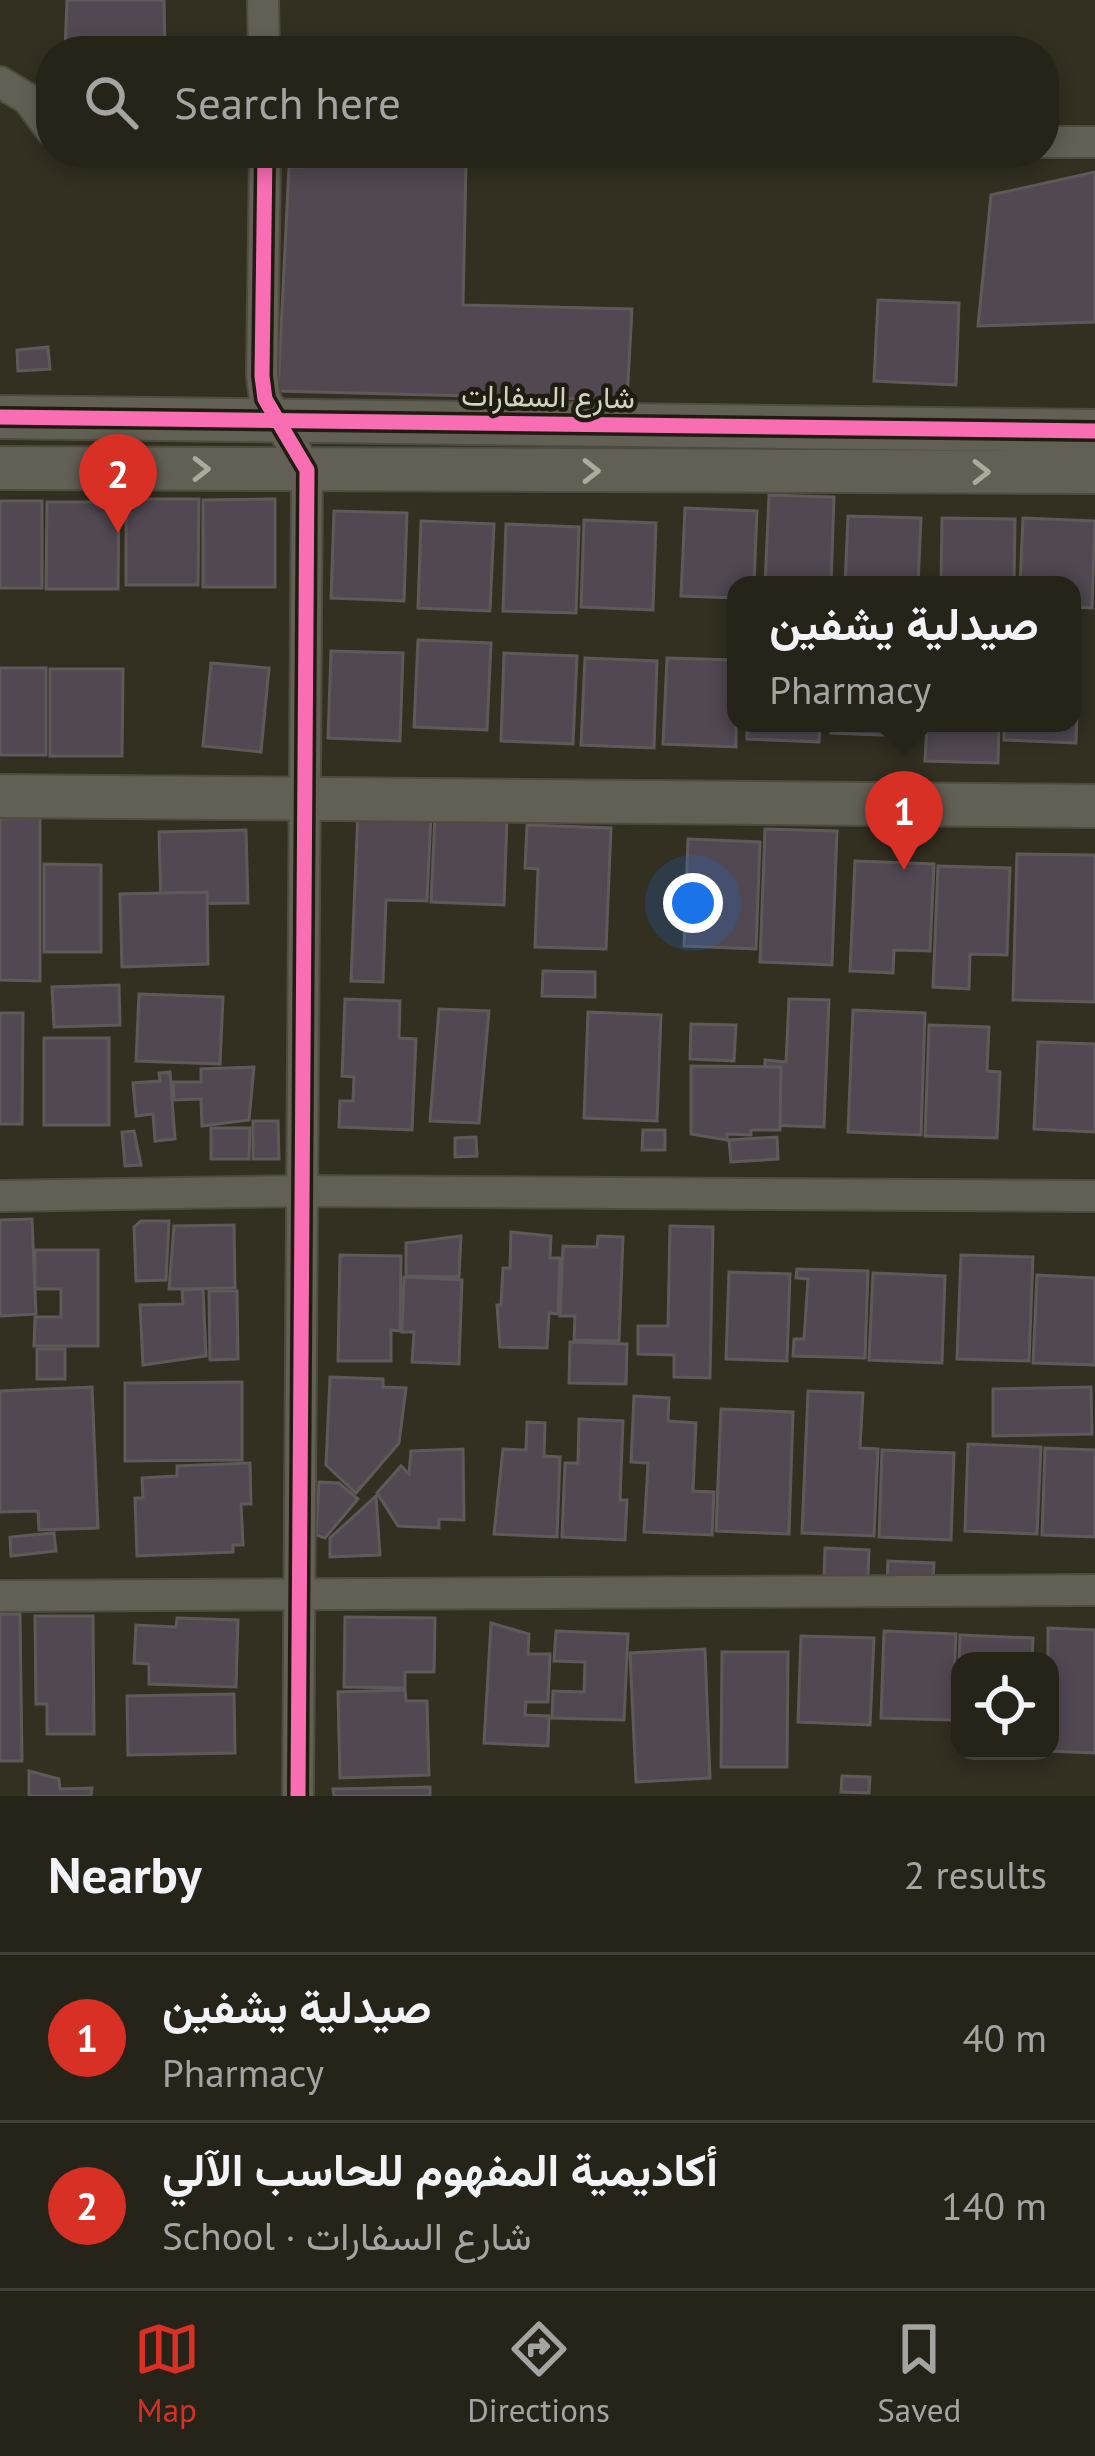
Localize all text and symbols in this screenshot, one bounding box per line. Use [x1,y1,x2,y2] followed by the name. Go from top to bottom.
[36,36,1059,168] search box
[78,69,144,135] icon: search
[174,73,401,131] text: Search here
[461,374,635,419] street label: شارع السفارات
[79,434,157,533] pin: 2
[193,456,211,482] one-way arrow
[582,457,601,483] one-way arrow
[973,459,991,485] one-way arrow
[727,576,1081,732] popup
[769,594,1039,652] text: صيدلية يشفين
[769,664,931,715] text: Pharmacy
[865,771,943,870] pin: 1
[663,873,723,933] your location
[951,1652,1059,1760] map controls
[951,1652,1059,1760] button: locate
[48,1841,202,1907] text: Nearby
[904,1849,1047,1900] text: 2 results
[162,1977,432,2035] text: صيدلية يشفين
[76,2012,98,2063] text: 1
[962,2012,1047,2063] text: 40 m
[162,2047,324,2098] text: Pharmacy
[162,2140,718,2198] text: أكاديمية المفهوم للحاسب الآلي
[76,2180,98,2231] text: 2
[941,2180,1047,2231] text: 140 m
[162,2210,532,2261] text: School · شارع السفارات
[134,2316,200,2431] tab: Map
[467,2316,610,2431] tab: Directions
[877,2316,961,2431] tab: Saved

